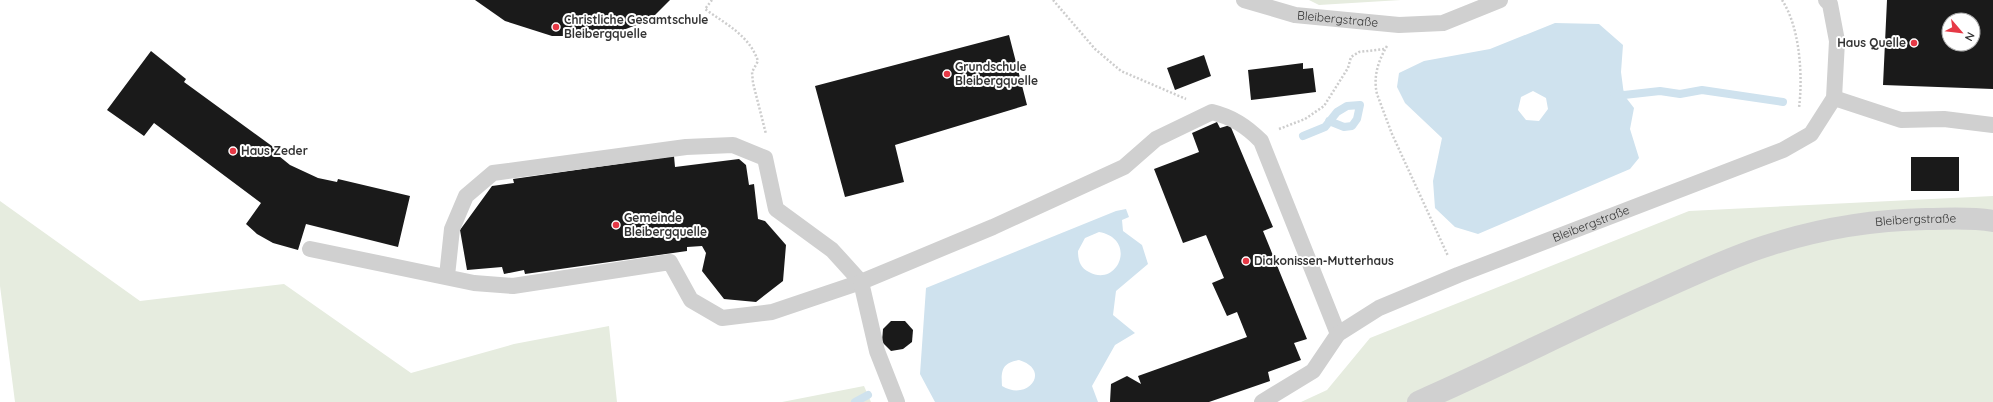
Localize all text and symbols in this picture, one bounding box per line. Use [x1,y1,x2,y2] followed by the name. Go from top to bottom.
[1297,7,1379,30] street label: Bleibergstraße
[564,12,708,41] place label: Christliche Gesamtschule Bleibergquelle
[1941,12,1981,52] north arrow
[551,22,561,32] marker: Christliche Gesamtschule Bleibergquelle
[1962,30,1978,44] text: N
[1837,35,1906,50] place label: Haus Quelle
[1909,38,1919,48] marker: Haus Quelle
[955,59,1038,88] place label: Grundschule Bleibergquelle
[942,69,952,79] marker: Grundschule Bleibergquelle
[241,143,308,158] place label: Haus Zeder
[228,146,238,156] marker: Haus Zeder
[1550,202,1632,245] street label: Bleibergstraße
[624,210,707,239] place label: Gemeinde Bleibergquelle
[1874,210,1957,229] street label: Bleibergstraße
[611,220,621,230] marker: Gemeinde Bleibergquelle
[1254,253,1394,268] place label: Diakonissen-Mutterhaus
[1241,256,1251,266] marker: Diakonissen-Mutterhaus

